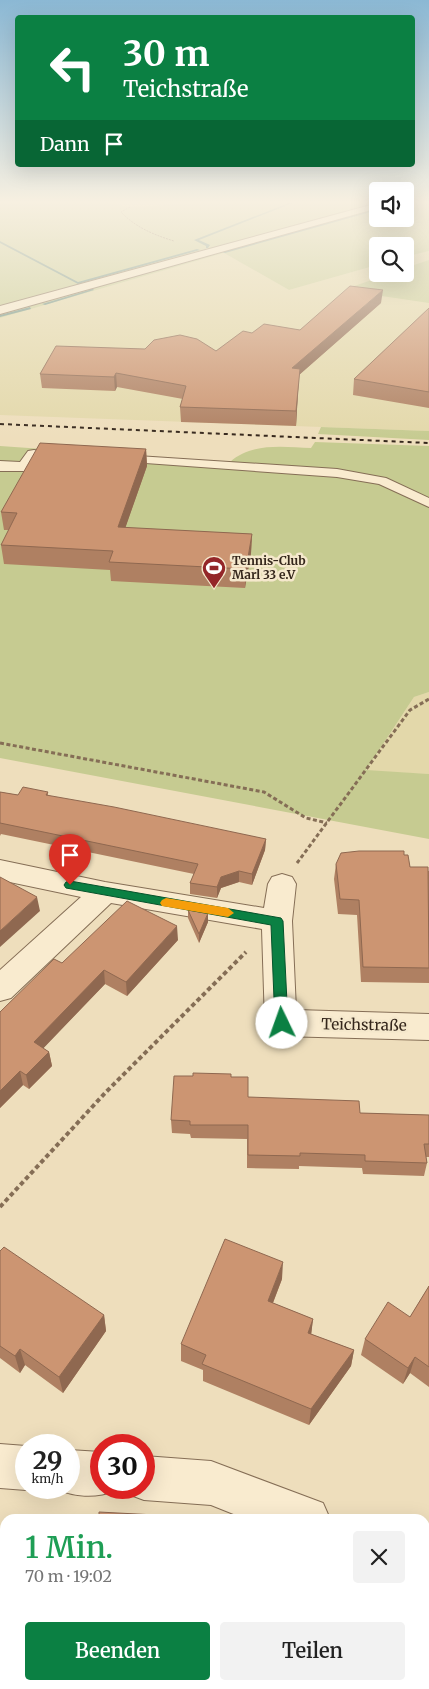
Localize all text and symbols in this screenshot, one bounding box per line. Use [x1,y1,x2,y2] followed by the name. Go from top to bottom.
[123,32,209,76] text: 30 m
[40,35,105,100] icon: left
[123,75,248,103] text: Teichstraße
[100,130,128,158] icon: arrive
[40,132,90,156] text: Dann
[369,182,414,282] map controls
[369,182,414,227] button: sound
[369,237,414,282] button: search
[232,553,306,582] place label: Tennis-Club Marl 33 e.V
[201,555,227,589] sports icon: Tennis-Club Marl 33 e.V
[49,834,91,885] pin
[56,841,84,869] icon: arrive
[255,996,307,1048] position arrow
[321,1014,407,1035] street label: Teichstraße
[90,1434,155,1499] speed limit sign: 30
[33,1444,62,1476] text: 29
[32,1471,63,1486] text: km/h
[25,1528,113,1566] text: 1 Min.
[353,1531,405,1583] button: close
[25,1566,112,1586] text: 70 m · 19:02
[25,1622,210,1680] button: Beenden
[220,1622,405,1680] button: Teilen

